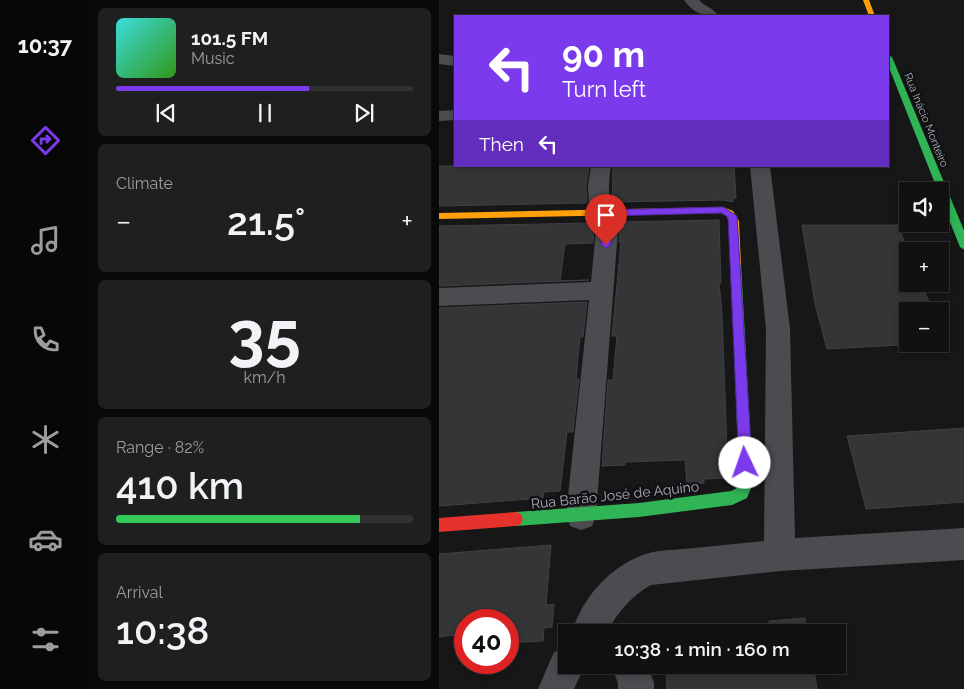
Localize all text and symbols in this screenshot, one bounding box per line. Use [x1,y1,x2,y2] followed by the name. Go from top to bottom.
[191,27,268,49] text: 101.5 FM
[18,32,72,58] text: 10:37
[562,34,645,75] text: 90 m
[479,35,544,100] icon: left
[191,49,235,68] text: Music
[901,71,951,169] street label: Rua Inácio Monteiro
[562,76,646,102] text: Turn left
[152,99,180,127] icon: previous
[251,99,279,127] icon: pause
[350,99,378,127] icon: next
[28,123,63,158] icon: directions
[534,130,562,158] icon: left
[479,133,524,155] text: Then
[116,174,173,193] text: Climate
[899,182,949,352] map controls
[899,182,949,232] button: sound
[585,194,627,245] pin
[227,199,305,244] text: 21.5°
[592,201,620,229] icon: arrive
[116,205,131,238] text: −
[401,205,413,238] text: +
[28,223,63,258] icon: music
[899,242,949,292] button: +
[228,297,301,373] text: 35
[899,302,949,352] button: −
[28,322,63,357] icon: phone
[243,368,286,387] text: km/h
[28,422,63,457] icon: climate
[718,436,770,488] position arrow
[116,438,204,457] text: Range · 82%
[116,463,244,508] text: 410 km
[530,478,700,512] street label: Rua Barão José de Aquino
[28,522,63,557] icon: car
[116,583,163,602] text: Arrival
[116,608,209,653] text: 10:38
[454,609,519,674] speed limit sign: 40
[28,622,63,657] icon: filters
[614,638,790,660] text: 10:38 · 1 min · 160 m

